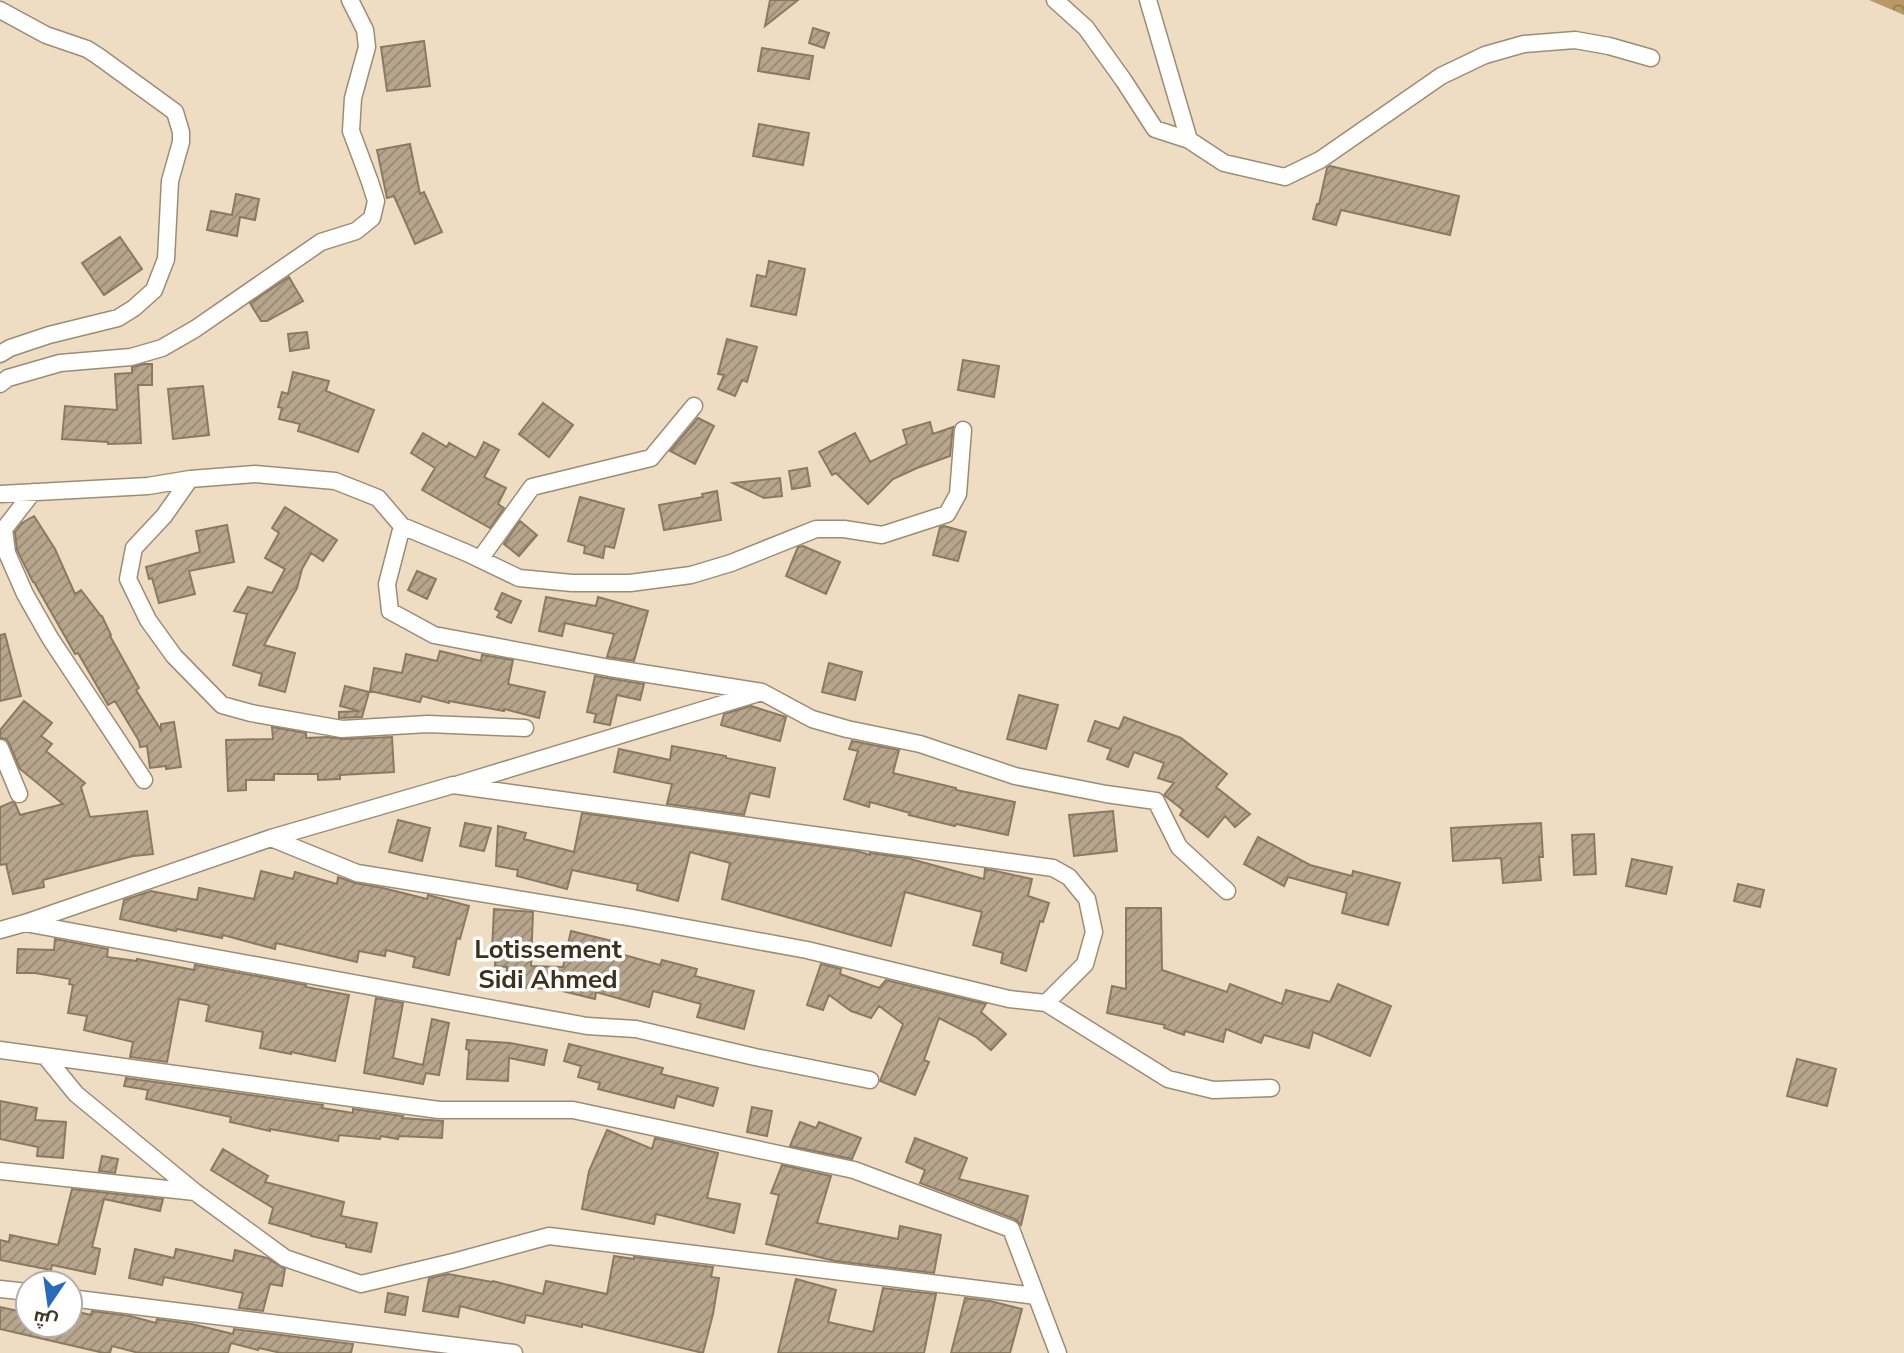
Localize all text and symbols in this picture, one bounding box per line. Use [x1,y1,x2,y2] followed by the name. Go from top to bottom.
[474,932,623,997] district label: Lotissement Sidi Ahmed
[14,1269,84,1339] north arrow
[31,1304,60,1335] text: ش

